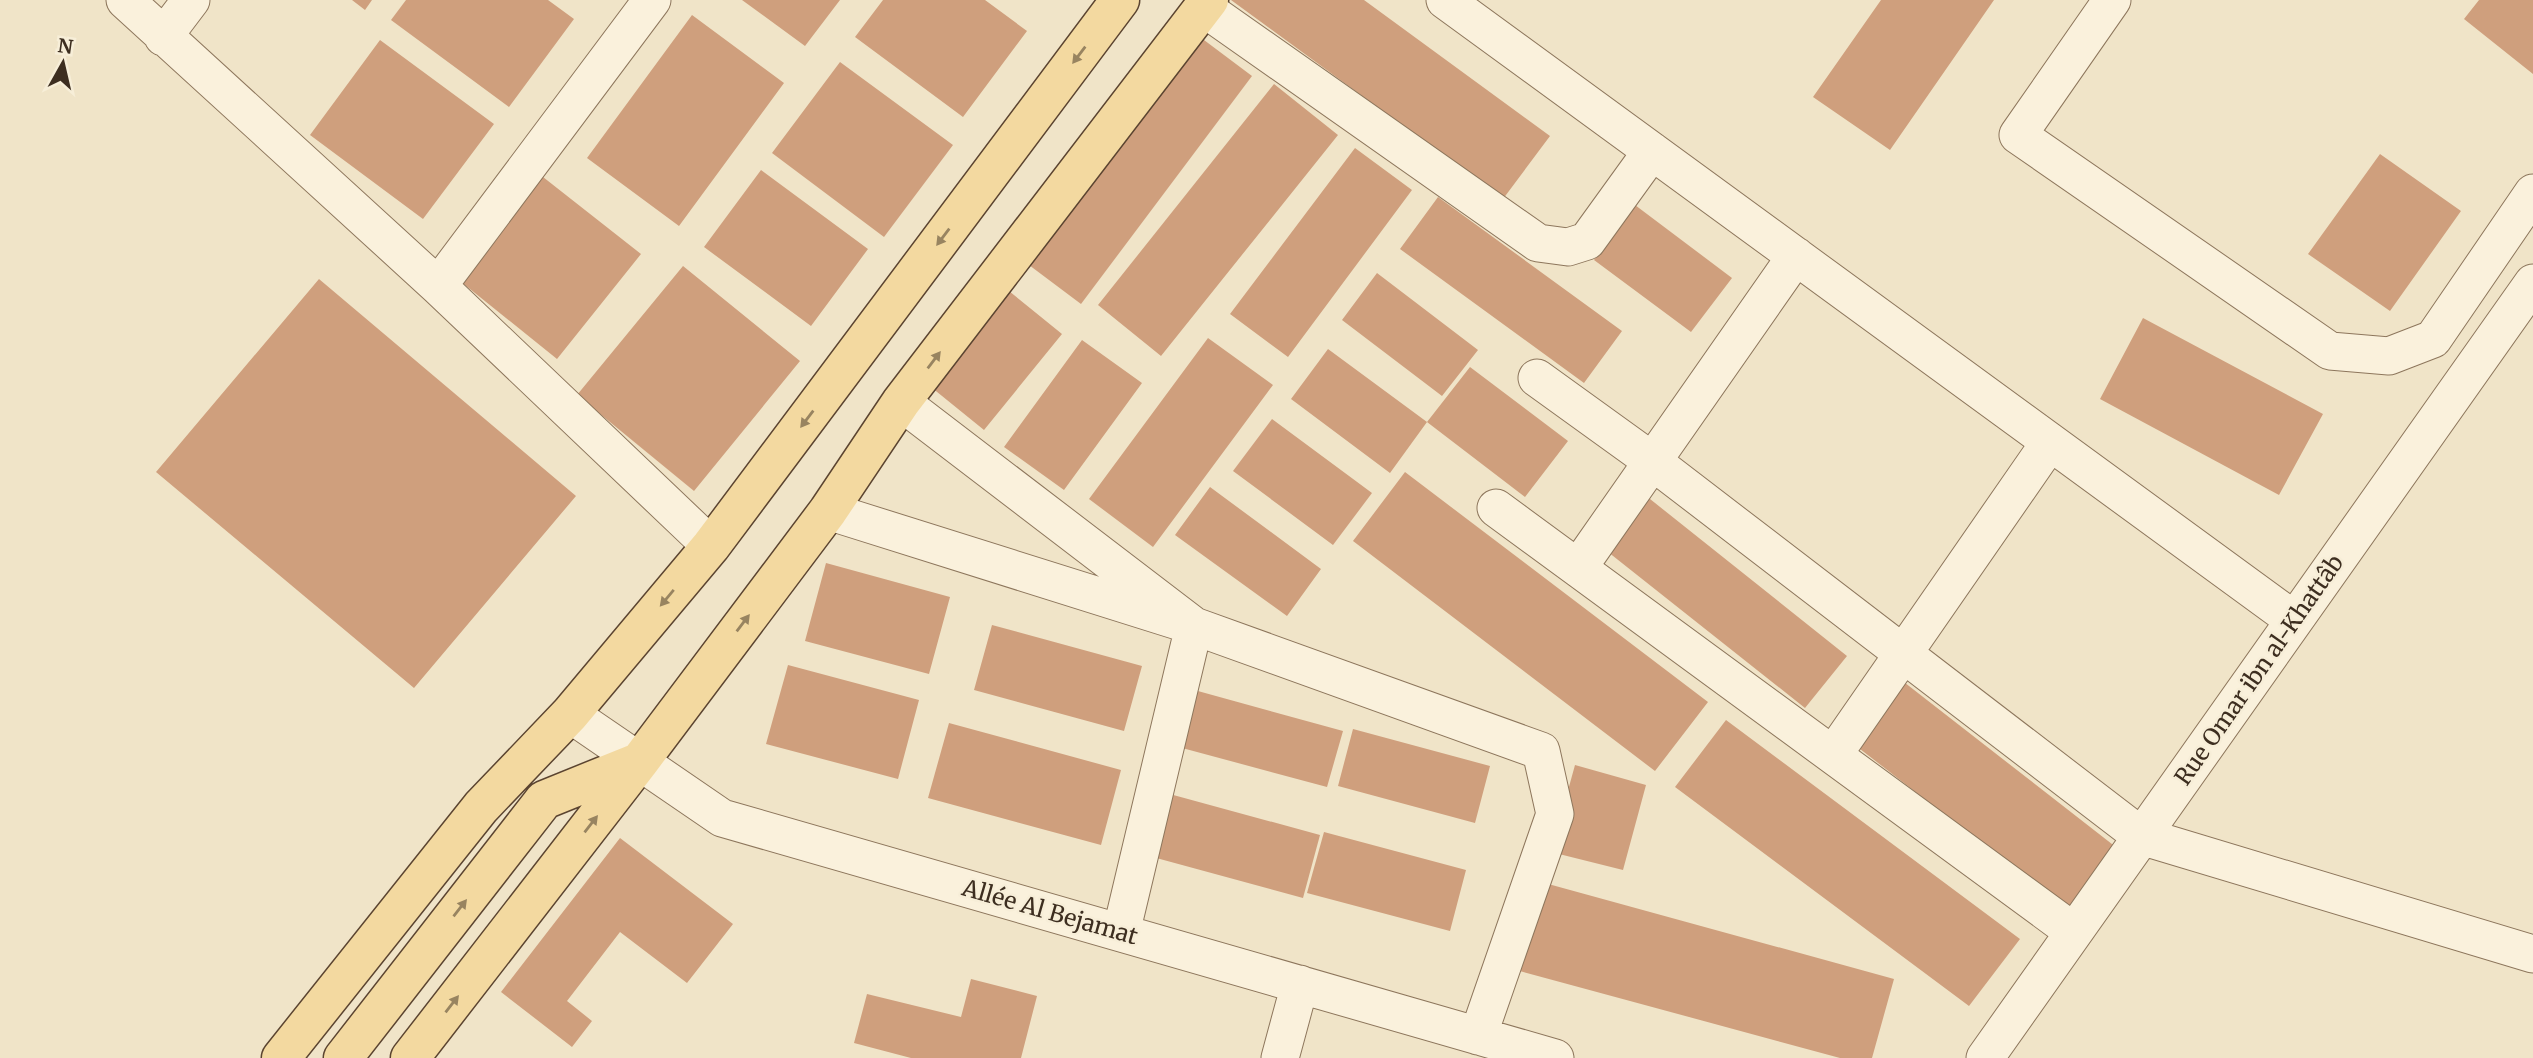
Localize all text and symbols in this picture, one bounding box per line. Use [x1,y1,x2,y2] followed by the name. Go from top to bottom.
[28,28,98,98] north arrow
[56,33,74,59] text: N
[1072,45,1087,63] one-way arrow
[936,228,950,246] one-way arrow
[926,351,941,369] one-way arrow
[800,410,814,428] one-way arrow
[2168,549,2349,791] street label: Rue Omar ibn al-Khattâb
[660,590,675,607] one-way arrow
[736,614,750,632] one-way arrow
[584,815,598,833] one-way arrow
[958,872,1141,950] street label: Allée Al Bejamat
[453,899,468,917] one-way arrow
[444,995,458,1013] one-way arrow

